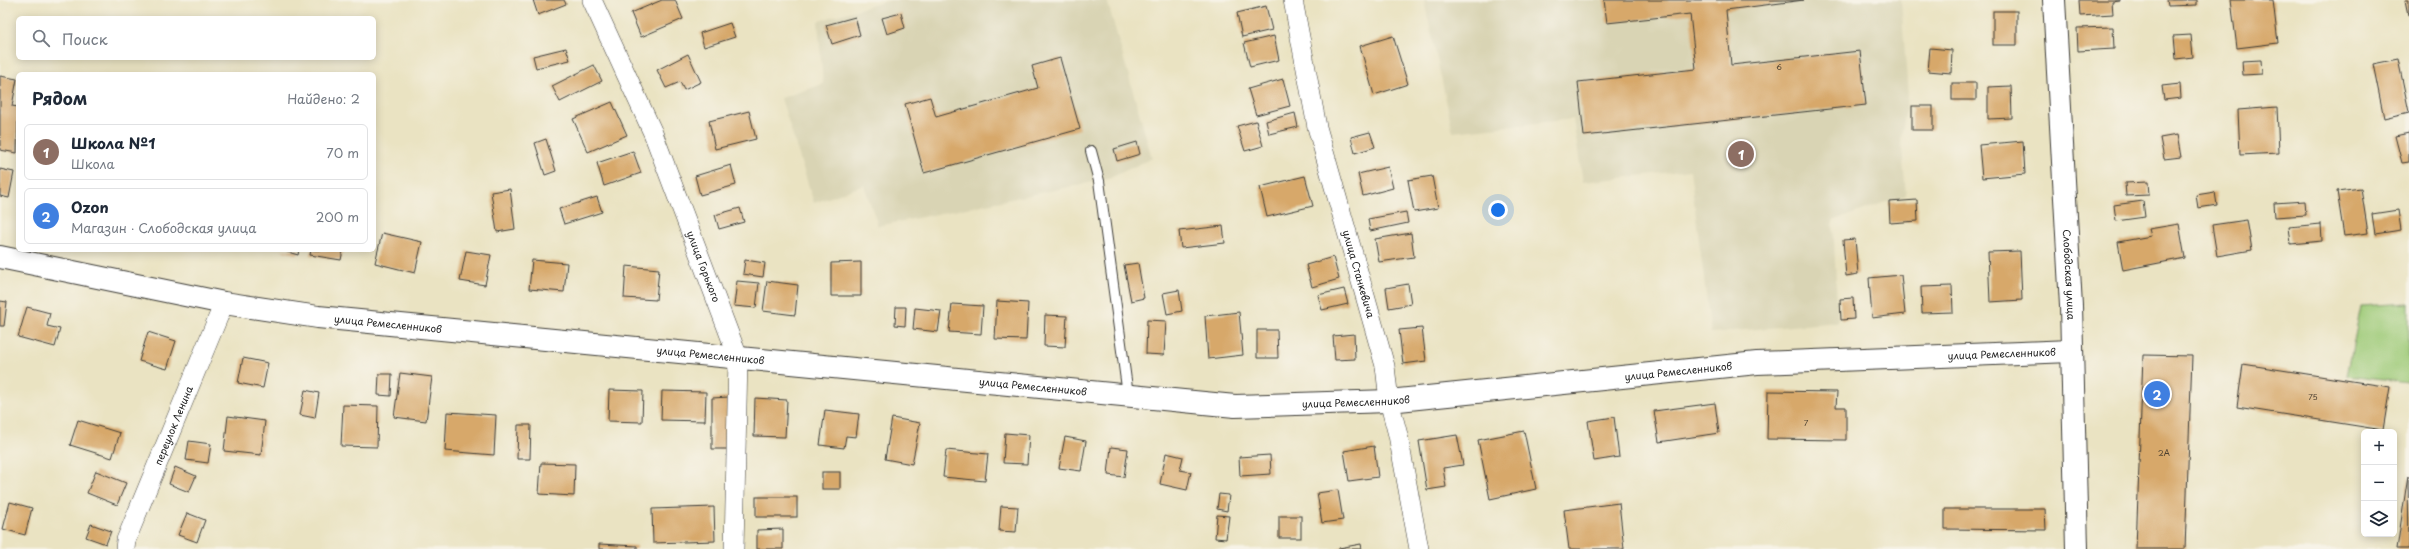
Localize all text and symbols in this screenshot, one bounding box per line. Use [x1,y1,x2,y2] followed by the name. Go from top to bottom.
[16,16,376,60] search box
[30,27,52,49] icon: search
[62,27,108,50] text: Поиск
[1776,61,1782,73] house number: 6
[32,85,87,111] text: Рядом
[287,89,360,108] text: Найдено: 2
[71,131,155,154] text: Школа №1
[1728,139,1754,169] pin: 1
[43,143,49,162] text: 1
[326,143,359,162] text: 70 m
[71,154,115,173] text: Школа
[71,195,109,218] text: Ozon
[1488,200,1508,220] your location
[41,207,51,226] text: 2
[316,207,359,226] text: 200 m
[71,218,256,237] text: Магазин · Слободская улица
[684,228,725,304] street label: улица Горького
[1340,228,1379,320] street label: улица Станкевича
[2060,229,2079,321] street label: Слободская улица
[333,311,443,336] street label: улица Ремесленников
[656,342,765,367] street label: улица Ремесленников
[1947,344,2056,363] street label: улица Ремесленников
[1624,358,1733,384] street label: улица Ремесленников
[978,373,1088,399] street label: улица Ремесленников
[2144,379,2170,409] pin: 2
[150,383,196,467] street label: переулок Ленина
[1302,391,1411,411] street label: улица Ремесленников
[2308,391,2318,403] house number: 75
[1804,417,1809,429] house number: 7
[2361,429,2397,537] map controls
[2361,429,2397,465] button: +
[2158,447,2170,459] house number: 2А
[2361,465,2397,501] button: −
[2361,501,2397,537] button: layers

